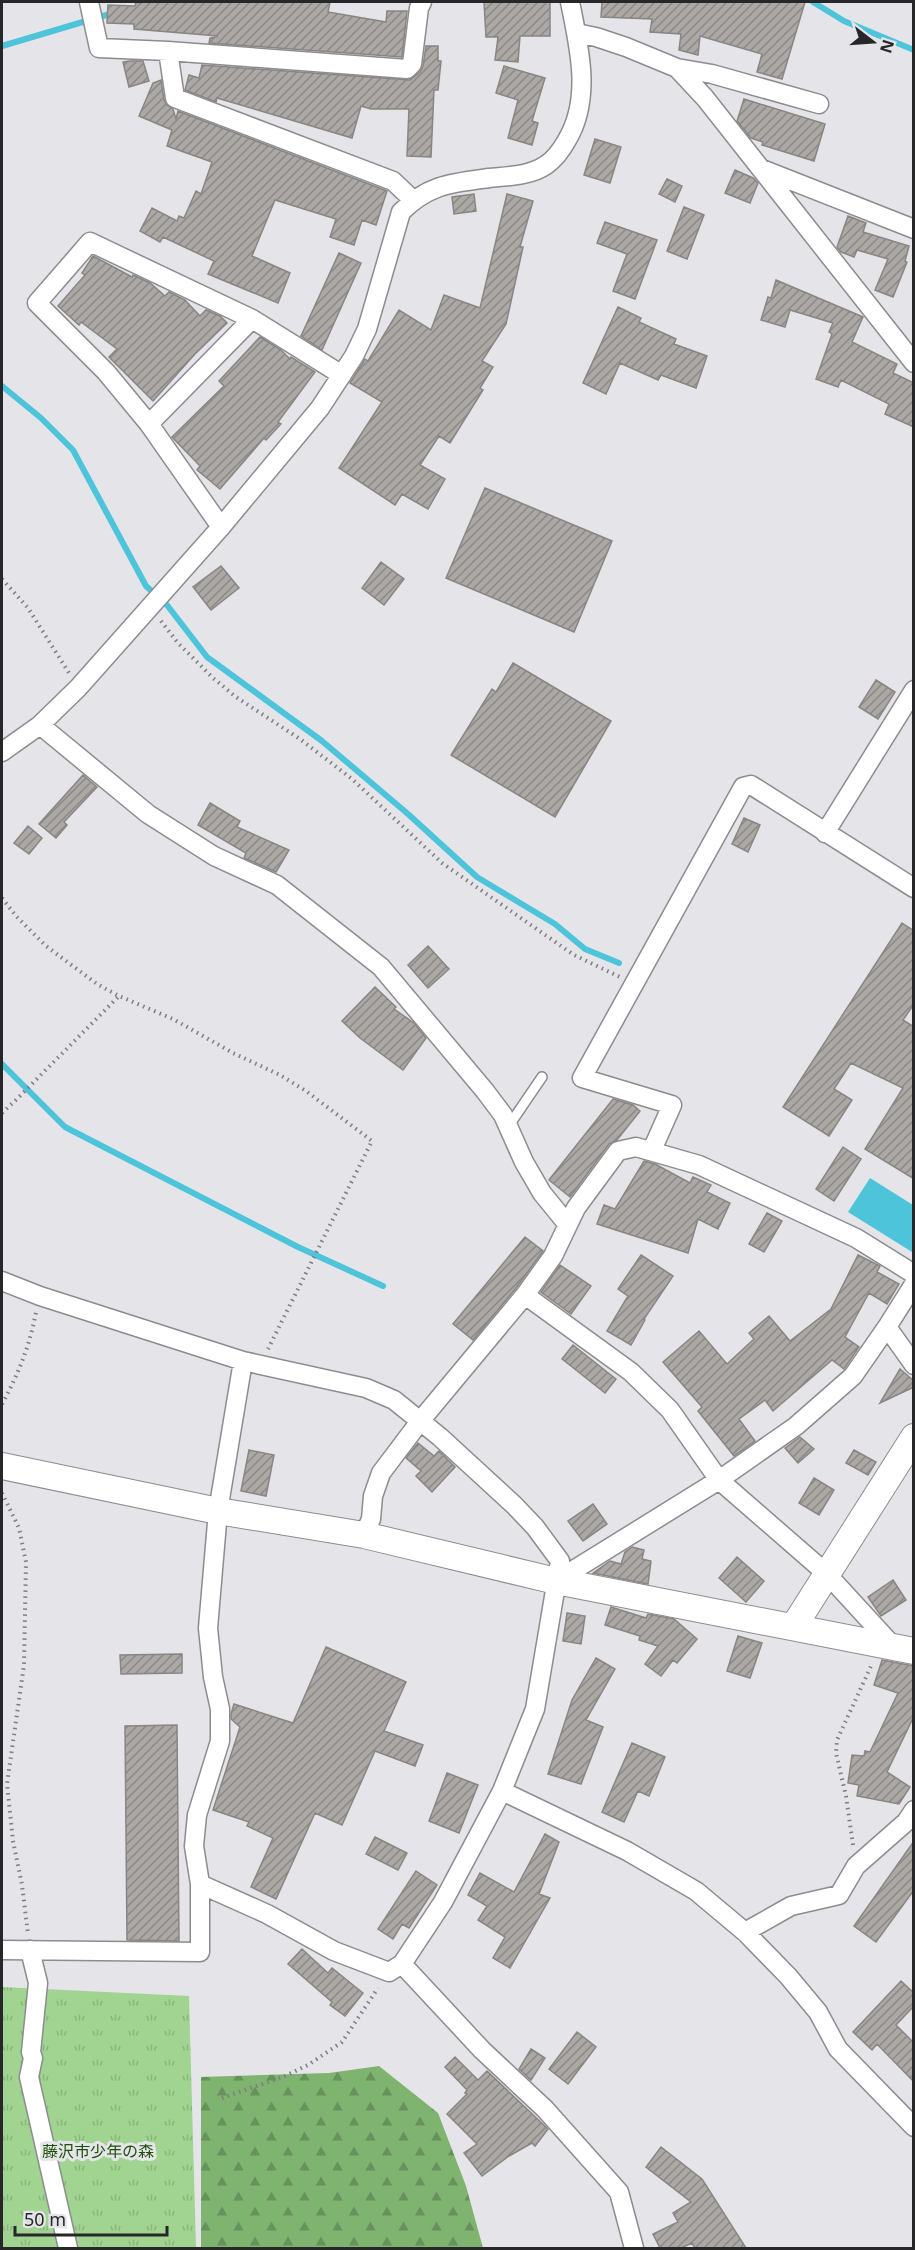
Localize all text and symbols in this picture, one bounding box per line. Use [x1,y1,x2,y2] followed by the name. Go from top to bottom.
[843,12,903,72] north arrow
[875,37,900,56] text: N
[42,2140,154,2162] park label: 藤沢市少年の森
[15,2199,166,2237] scale bar
[24,2207,66,2231] text: 50 m

